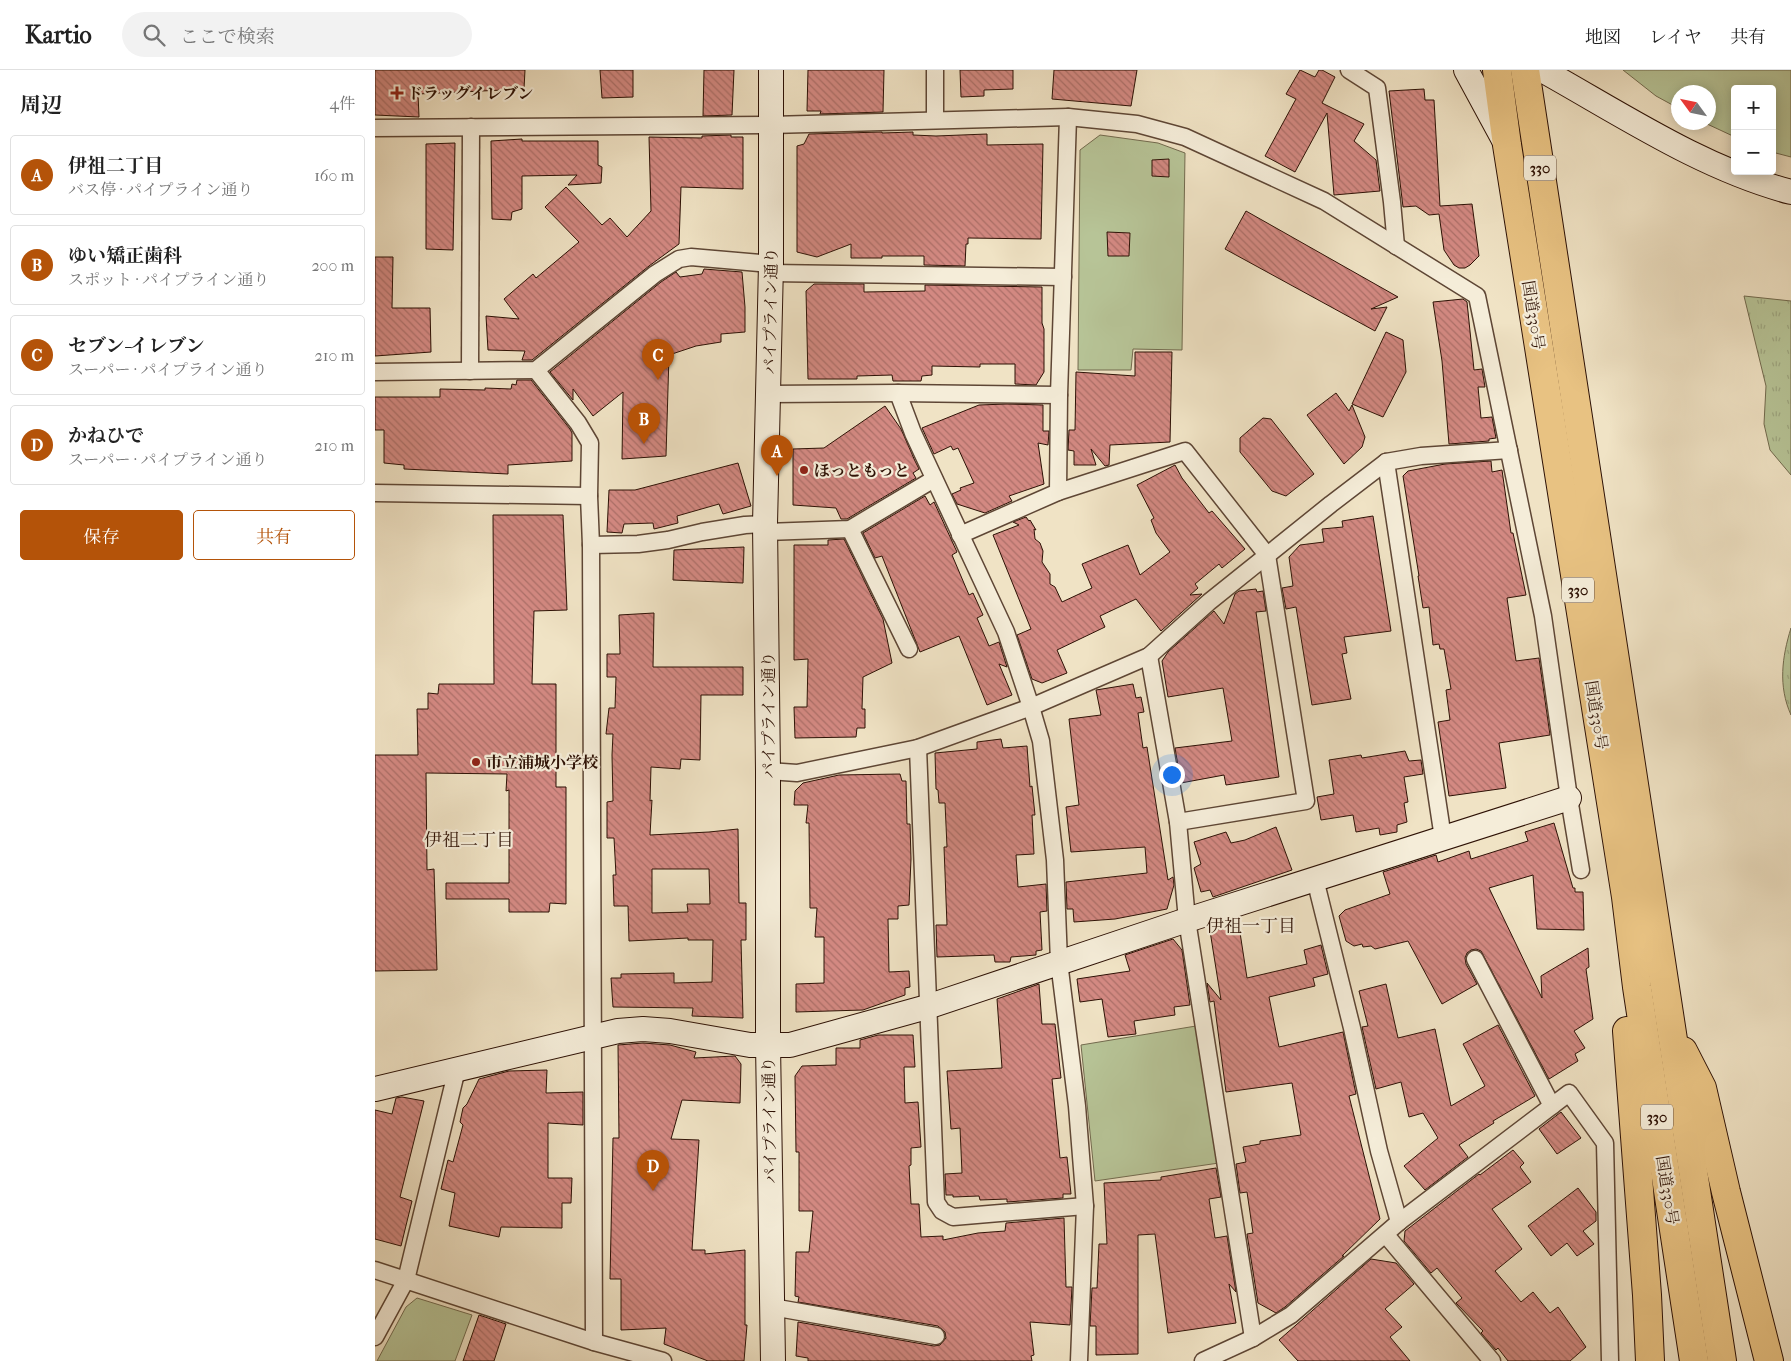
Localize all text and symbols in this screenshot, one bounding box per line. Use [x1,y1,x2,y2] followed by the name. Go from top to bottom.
[122,12,472,57] search box
[25,21,92,49] text: Kartio
[140,21,168,49] icon: search
[180,26,275,48] text: ここで検索
[1585,27,1621,48] text: 地図
[1649,27,1702,48] text: レイヤ
[1730,27,1766,48] text: 共有
[407,84,533,103] place label: ドラッグイレブン
[1671,85,1716,130] north arrow
[1731,85,1776,175] map controls
[1731,85,1776,130] button: +
[391,87,403,99] marker: ドラッグイレブン
[20,93,62,117] text: 周辺
[330,94,355,113] text: 4件
[1731,130,1776,175] button: −
[68,155,163,177] text: 伊祖二丁目
[1524,156,1556,180] road number: 330
[32,166,42,185] text: A
[314,166,354,185] text: 160 m
[68,180,253,199] text: バス停 · パイプライン通り
[68,245,182,267] text: ゆい矯正歯科
[760,247,781,375] street label: パイプライン通り
[32,256,42,275] text: B
[311,256,354,275] text: 200 m
[68,270,269,289] text: スポット · パイプライン通り
[1519,279,1548,351] street label: 国道330号
[68,335,204,357] text: セブン-イレブン
[642,339,674,380] pin: C
[32,346,42,365] text: C
[315,346,354,365] text: 210 m
[68,360,268,379] text: スーパー · パイプライン通り
[628,403,660,444] pin: B
[68,425,144,447] text: かねひで
[761,435,793,476] pin: A
[31,436,43,455] text: D
[315,436,354,455] text: 210 m
[68,450,268,469] text: スーパー · パイプライン通り
[814,461,910,480] place label: ほっともっと
[798,464,810,476] marker: ほっともっと
[20,510,183,560] button: 保存
[193,510,355,560] button: 共有
[1562,578,1594,602] road number: 330
[759,651,778,779] street label: パイプライン通り
[1582,679,1611,751] street label: 国道330号
[486,753,599,772] place label: 市立浦城小学校
[470,756,482,768] marker: 市立浦城小学校
[1159,762,1185,788] your location
[424,830,514,851] district label: 伊祖二丁目
[1206,916,1296,937] district label: 伊祖一丁目
[759,1056,780,1184] street label: パイプライン通り
[1641,1104,1673,1130] road number: 330
[637,1150,669,1191] pin: D
[1653,1154,1682,1226] street label: 国道330号

